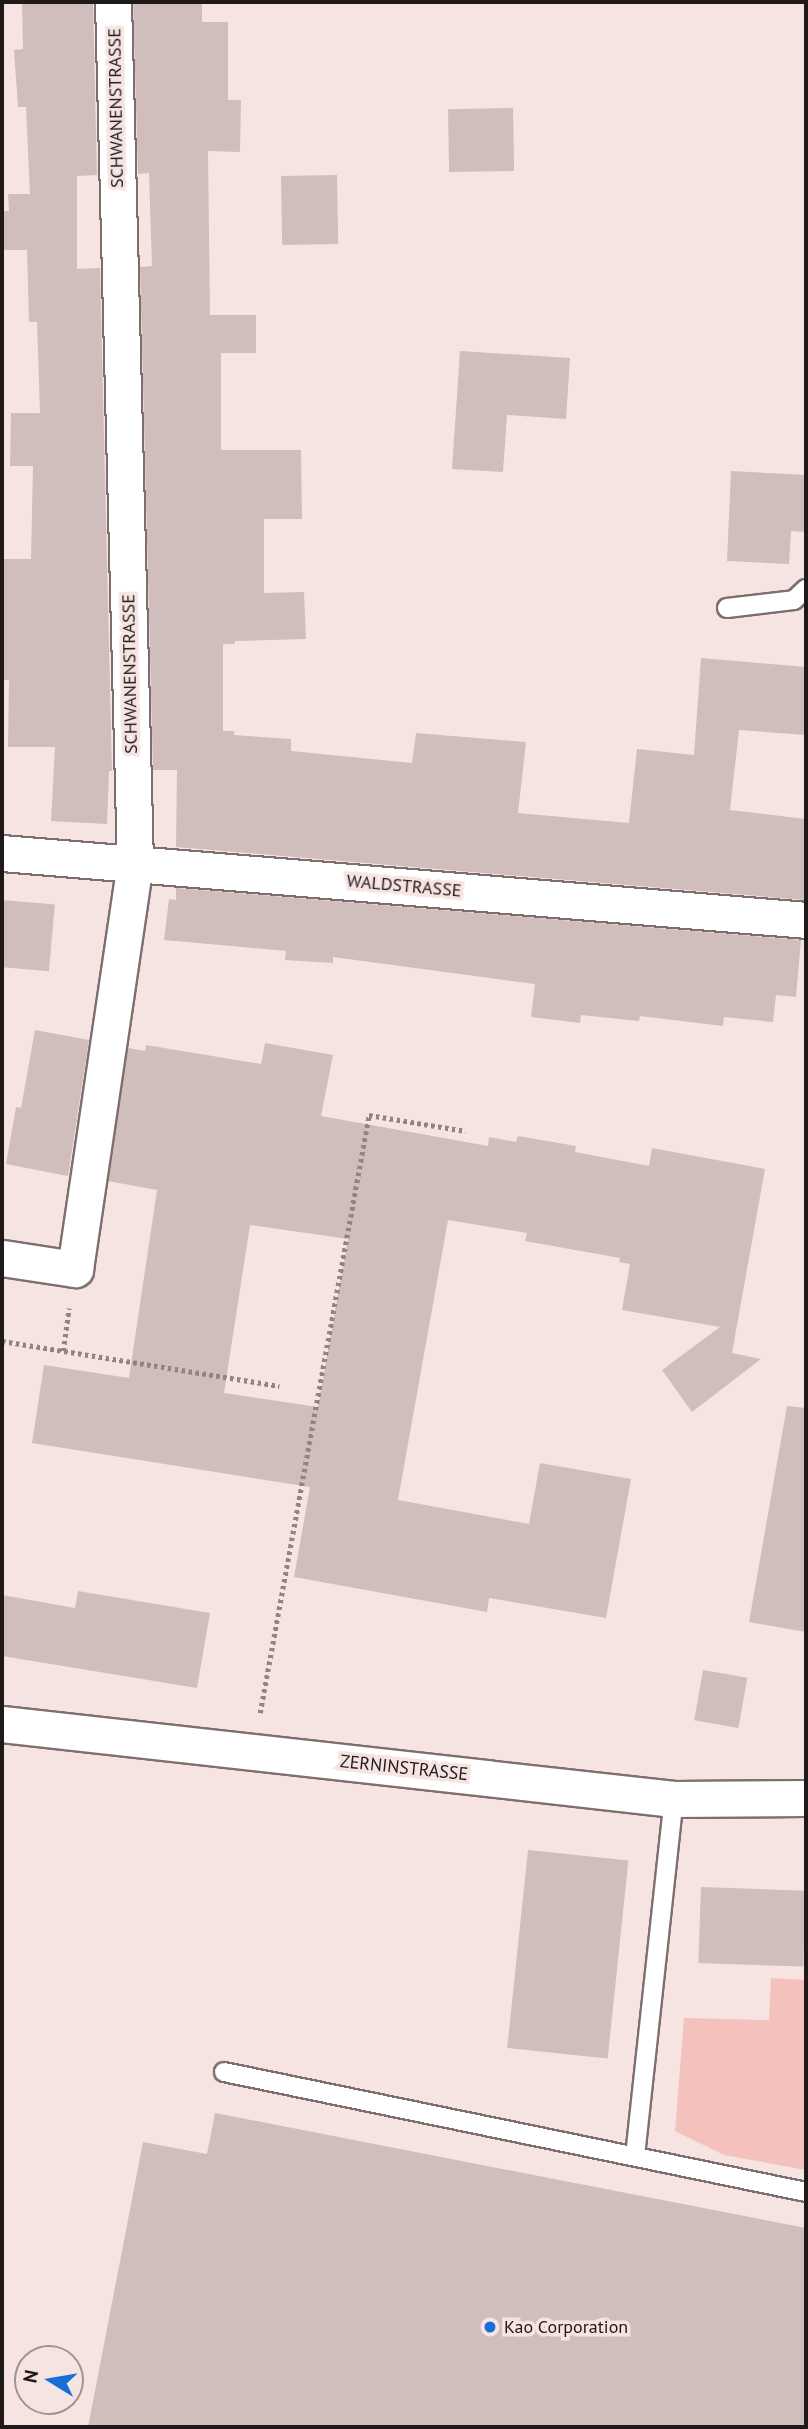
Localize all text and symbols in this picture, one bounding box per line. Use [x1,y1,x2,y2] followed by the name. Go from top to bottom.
[104,28,128,188] street label: SCHWANENSTRASSE
[118,594,142,754] street label: SCHWANENSTRASSE
[346,870,462,902] street label: WALDSTRASSE
[339,1751,469,1785] street label: ZERNINSTRASSE
[504,2316,628,2338] place label: Kao Corporation
[482,2319,498,2335] marker: Kao Corporation
[14,2345,84,2415] north arrow
[17,2368,43,2385] text: N

